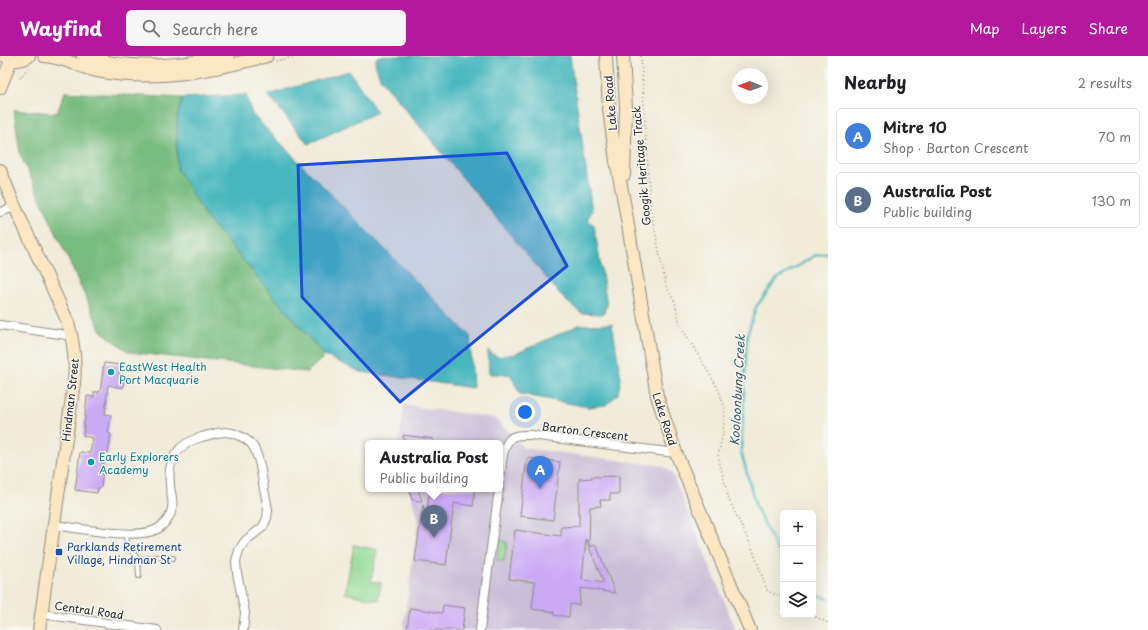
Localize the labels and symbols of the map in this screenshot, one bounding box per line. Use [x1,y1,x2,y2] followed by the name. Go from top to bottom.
[732,68,768,104] north arrow
[599,75,621,131] street label: Lake Road
[627,105,655,226] street label: Googik Heritage Track
[725,333,749,446] water label: Kooloonbung Creek
[57,358,83,442] street label: Hindman Street
[119,358,207,388] place label: EastWest Health Port Macquarie
[106,367,116,377] marker: EastWest Health Port Macquarie
[648,390,682,448] street label: Lake Road
[515,402,535,422] your location
[541,417,630,445] street label: Barton Crescent
[99,448,179,478] place label: Early Explorers Academy
[527,456,553,489] pin: A
[86,457,96,467] marker: Early Explorers Academy
[421,505,447,538] pin: B
[67,538,182,568] place label: Parklands Retirement Village, Hindman St
[54,547,64,557] marker: Parklands Retirement Village, Hindman St
[53,597,125,623] street label: Central Road

